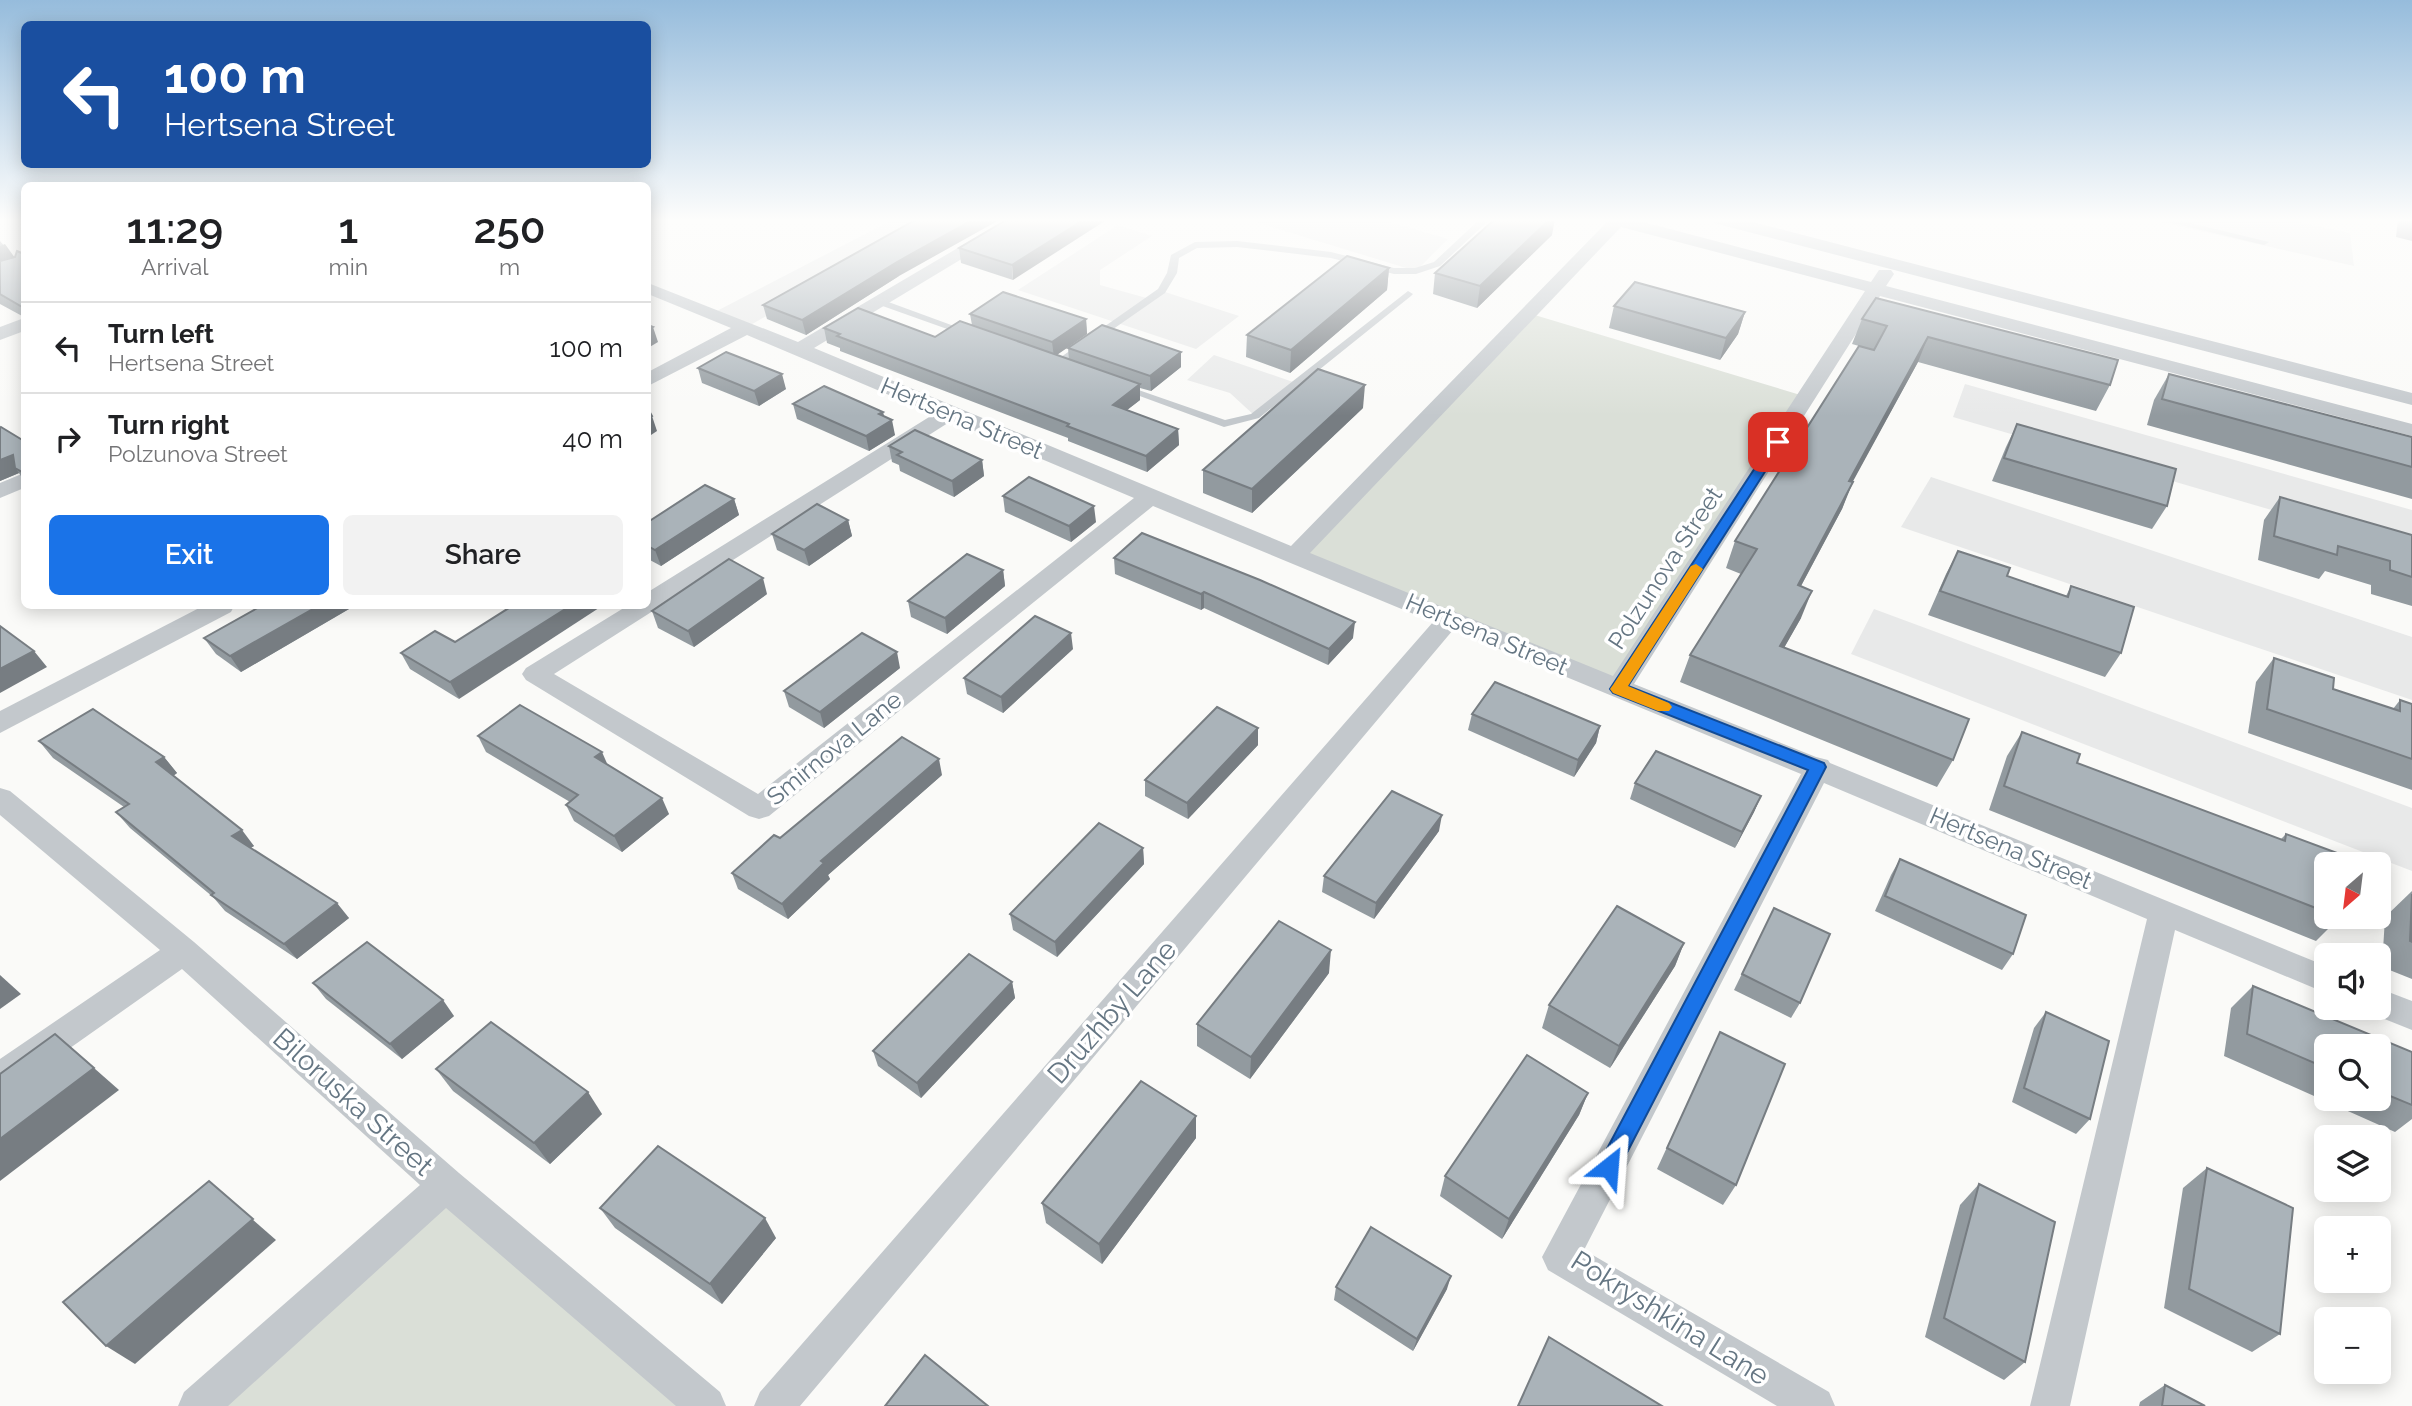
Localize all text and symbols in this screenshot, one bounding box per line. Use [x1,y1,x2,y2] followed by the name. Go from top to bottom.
[164,47,306,104] text: 100 m
[49,49,140,140] icon: left
[164,106,395,143] text: Hertsena Street
[126,204,223,253] text: 11:29
[338,204,358,253] text: 1
[474,204,546,253] text: 250
[141,253,209,280] text: Arrival
[329,253,368,280] text: min
[499,253,520,280] text: m
[108,319,214,349] text: Turn left
[49,329,87,367] icon: left
[550,333,623,363] text: 100 m
[108,349,274,376] text: Hertsena Street
[876,371,1048,465] street label: Hertsena Street
[108,410,229,440] text: Turn right
[1748,412,1808,472] pin
[49,420,87,458] icon: right
[1759,423,1797,461] icon: arrive
[562,424,623,454] text: 40 m
[108,440,288,467] text: Polzunova Street
[1602,481,1728,655] street label: Polzunova Street
[49,515,329,595] button: Exit
[343,515,623,595] button: Share
[1401,587,1573,681] street label: Hertsena Street
[761,685,907,811] street label: Smirnova Lane
[1925,801,2097,895] street label: Hertsena Street
[2314,852,2390,929] north arrow
[2314,852,2391,1384] map controls
[1041,934,1183,1090] street label: Druzhby Lane
[2314,943,2391,1020] button: sound
[266,1022,440,1183] street label: Biloruska Street
[2314,1034,2391,1111] button: search
[2314,1125,2391,1202] button: layers
[1572,1130,1646,1204] position arrow
[2314,1216,2391,1293] button: +
[1565,1244,1775,1392] street label: Pokryshkina Lane
[2314,1307,2391,1384] button: −

